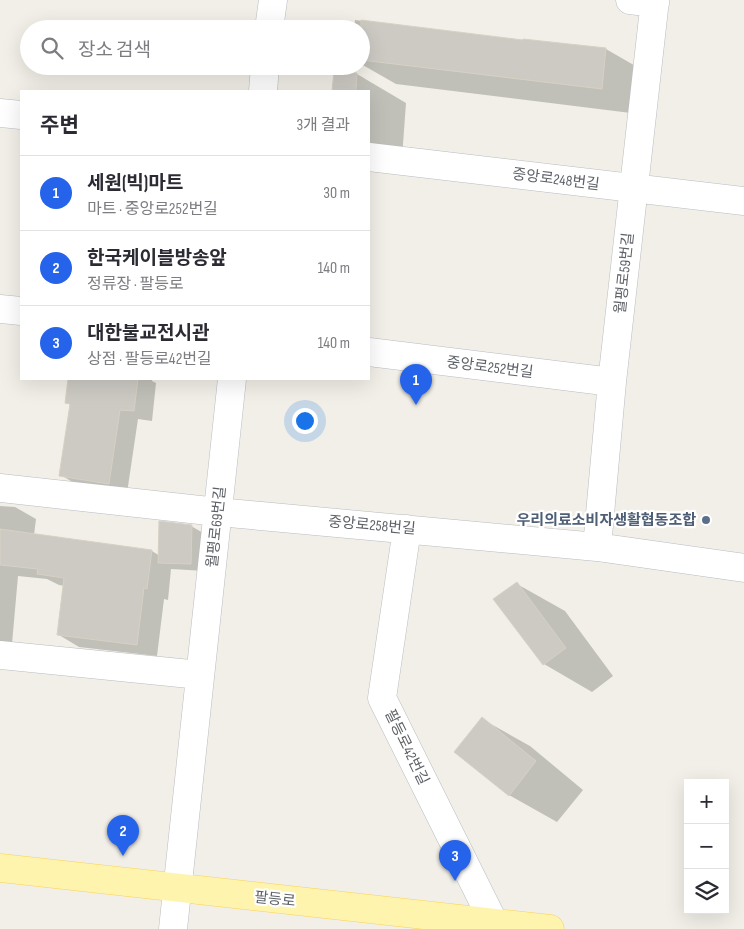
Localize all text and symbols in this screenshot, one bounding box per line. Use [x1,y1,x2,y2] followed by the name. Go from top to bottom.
[20,20,370,75] search box
[38,34,66,62] icon: search
[78,39,151,62] text: 장소 검색
[40,113,79,138] text: 주변
[297,116,350,135] text: 3개 결과
[511,165,601,194] street label: 중앙로248번길
[87,172,183,195] text: 세원(빅)마트
[53,184,59,203] text: 1
[323,184,350,203] text: 30 m
[87,200,218,219] text: 마트 · 중앙로252번길
[611,231,638,315] street label: 월평로59번길
[87,247,227,270] text: 한국케이블방송앞
[52,259,60,278] text: 2
[318,259,350,278] text: 140 m
[87,275,184,294] text: 정류장 · 팔등로
[87,322,209,345] text: 대한불교전시관
[52,334,60,353] text: 3
[318,334,350,353] text: 140 m
[87,350,212,369] text: 상점 · 팔등로42번길
[445,353,534,382] street label: 중앙로252번길
[400,364,432,405] pin: 1
[292,408,318,434] your location
[203,485,230,569] street label: 월평로69번길
[517,511,696,530] place label: 우리의료소비자생활협동조합
[327,512,417,539] street label: 중앙로258번길
[700,514,712,526] marker: 우리의료소비자생활협동조합
[380,706,433,788] street label: 팔등로42번길
[684,779,729,914] map controls
[684,779,729,824] button: +
[107,815,139,856] pin: 2
[684,824,729,869] button: −
[439,840,471,881] pin: 3
[684,869,729,914] button: layers
[253,888,297,911] street label: 팔등로

